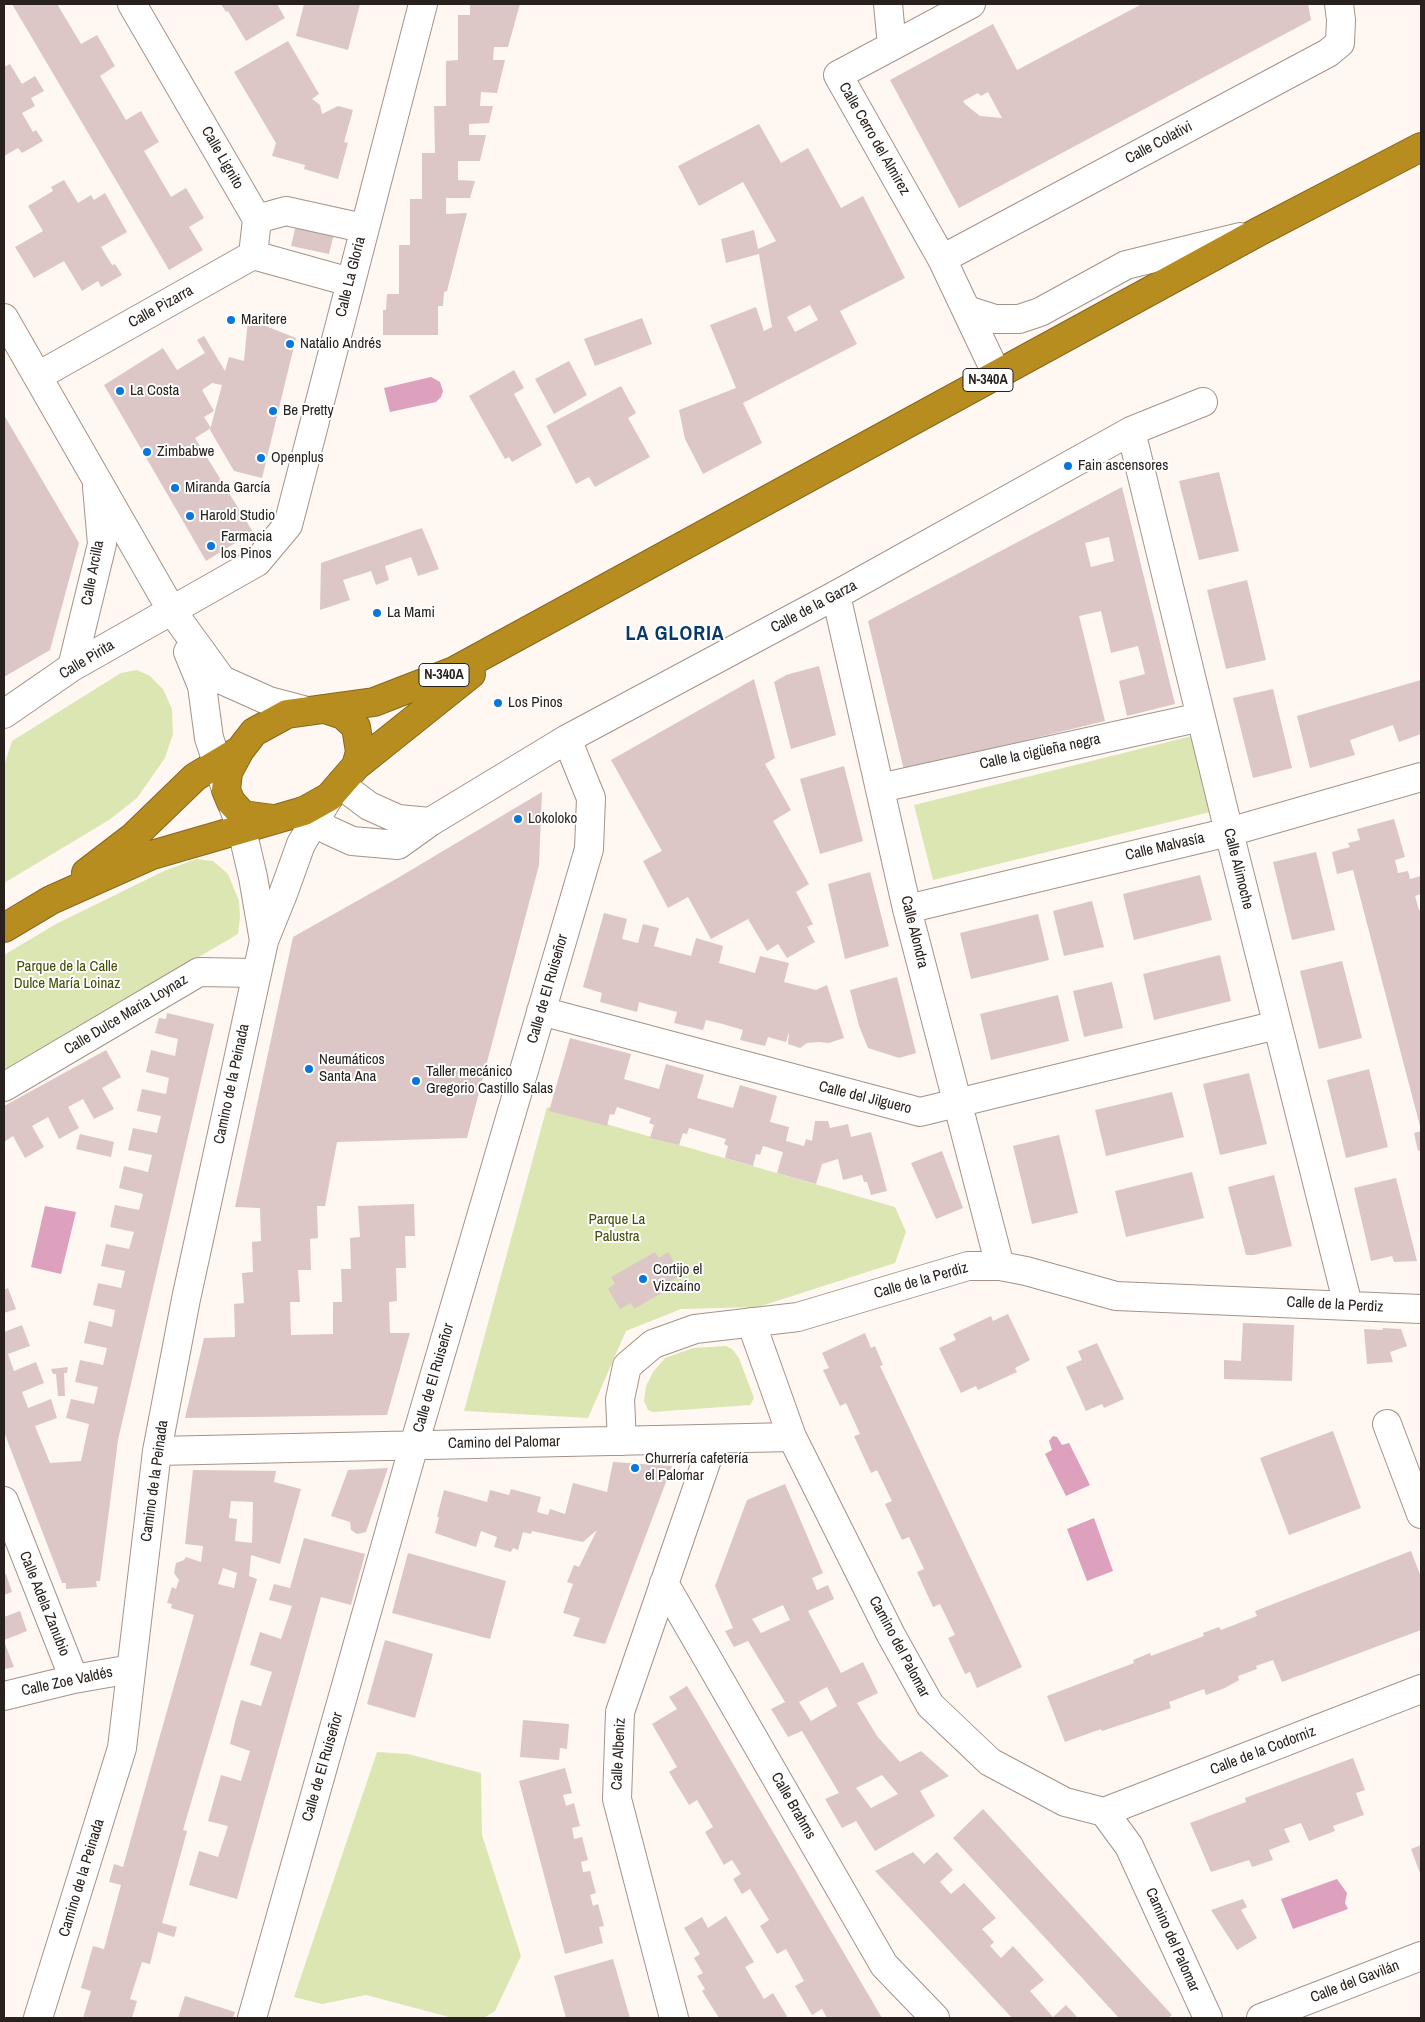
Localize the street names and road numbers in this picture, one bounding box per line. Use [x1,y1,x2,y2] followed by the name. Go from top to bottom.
[834,79,914,199] street label: Calle Cerro del Almirez
[1122,118,1196,168] street label: Calle Colativi
[197,124,247,192] street label: Calle Lignito
[332,235,370,319] street label: Calle La Gloria
[126,282,196,332] street label: Calle Pizarra
[963,368,1013,392] road number: N-340A
[78,539,108,607] street label: Calle Arcilla
[768,577,860,637] street label: Calle de la Garza
[56,637,118,683] street label: Calle Pirita
[419,664,469,686] road number: N-340A
[978,730,1102,774] street label: Calle la cigüeña negra
[1219,827,1257,911] street label: Calle Alimoche
[1124,829,1206,865] street label: Calle Malvasía
[896,894,932,970] street label: Calle Alondra
[524,932,572,1046] street label: Calle de El Ruiseñor
[61,971,191,1059] street label: Calle Dulce Maria Loynaz
[210,1022,254,1146] street label: Camino de la Peinada
[817,1078,913,1118] street label: Calle del Jilguero
[872,1259,970,1303] street label: Calle de la Perdiz
[1286,1293,1384,1317] street label: Calle de la Perdiz
[410,1321,458,1435] street label: Calle de El Ruiseñor
[138,1419,172,1543] street label: Camino de la Peinada
[448,1433,560,1453] street label: Camino del Palomar
[15,1549,73,1659] street label: Calle Adela Zanubio
[865,1593,933,1701] street label: Camino del Palomar
[20,1664,114,1700] street label: Calle Zoe Valdés
[299,1710,347,1824] street label: Calle de El Ruiseñor
[608,1717,630,1791] street label: Calle Albeniz
[1208,1723,1318,1779] street label: Calle de la Codorniz
[767,1770,819,1842] street label: Calle Brahms
[56,1817,108,1939] street label: Camino de la Peinada
[1141,1885,1203,1995] street label: Camino del Palomar
[1308,1957,1402,2007] street label: Calle del Gavilán

